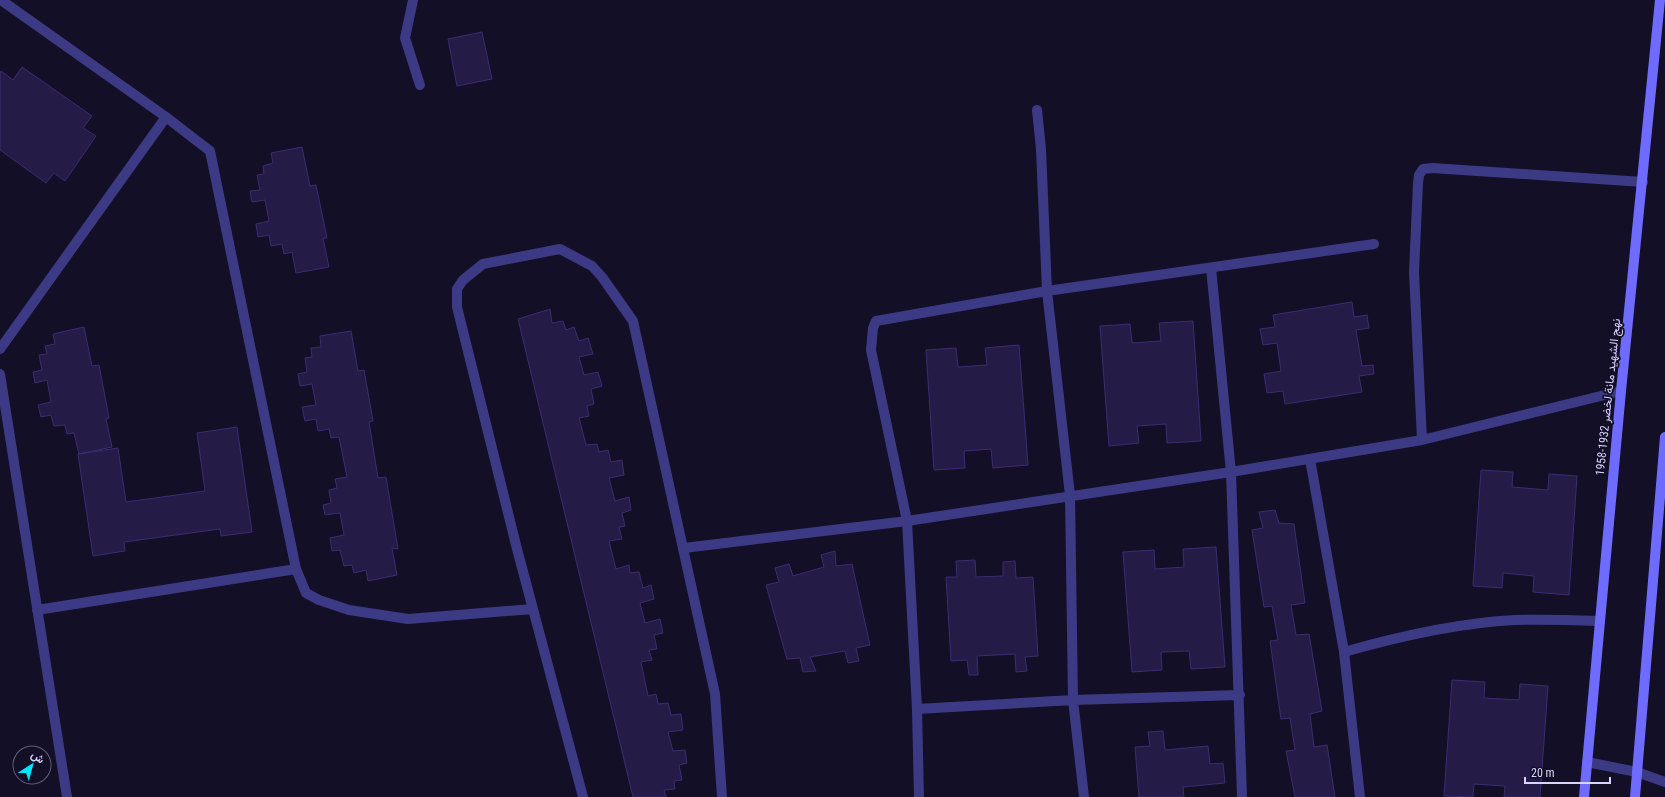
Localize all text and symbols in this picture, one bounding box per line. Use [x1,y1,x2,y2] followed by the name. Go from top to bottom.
[1593,318,1625,476] street label: نهج الشهيد مانة لخضر 1932-1958
[12,745,52,785] north arrow
[28,748,47,766] text: ش
[1525,759,1610,785] scale bar
[1531,766,1555,780] text: 20 m

